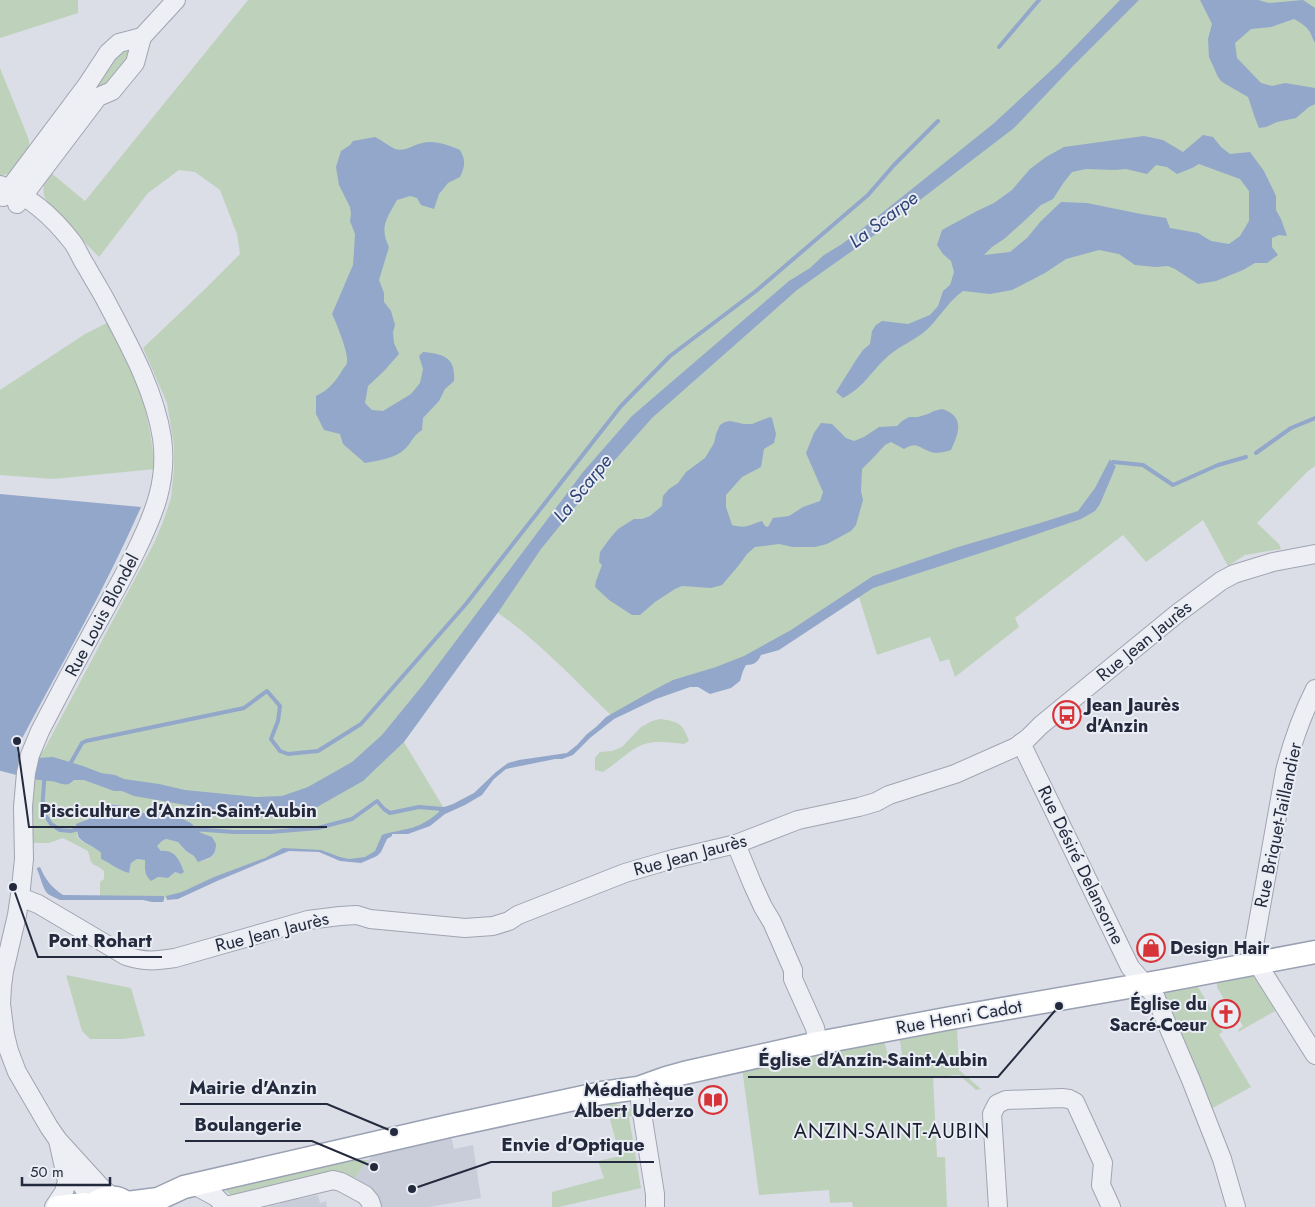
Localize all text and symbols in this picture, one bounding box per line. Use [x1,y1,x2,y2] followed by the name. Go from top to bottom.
[843,184,924,254] water label: La Scarpe
[547,448,618,528] water label: La Scarpe
[59,549,145,681] street label: Rue Louis Blondel
[1091,594,1197,688] street label: Rue Jean Jaurès
[1083,692,1179,739] place label: Jean Jaurès d'Anzin
[1052,700,1082,730] bus stop icon: Jean Jaurès d'Anzin
[1248,739,1308,910] street label: Rue Briquet-Taillandier
[1031,781,1131,949] street label: Rue Désiré Delansorne
[29,793,327,827] callout: Pisciculture d'Anzin-Saint-Aubin
[39,797,317,824] text: Pisciculture d'Anzin-Saint-Aubin
[631,827,749,883] street label: Rue Jean Jaurès
[213,905,331,959] street label: Rue Jean Jaurès
[38,923,162,957] callout: Pont Rohart
[48,927,152,954] text: Pont Rohart
[1136,933,1166,963] shop icon: Design Hair
[1170,935,1270,961] place label: Design Hair
[1109,991,1208,1038] place label: Église du Sacré-Cœur
[894,993,1025,1041] street label: Rue Henri Cadot
[1211,999,1241,1029] church icon: Église du Sacré-Cœur
[748,1043,998,1077] callout: Église d'Anzin-Saint-Aubin
[758,1046,988,1073] text: Église d'Anzin-Saint-Aubin
[180,1070,327,1104] callout: Mairie d'Anzin
[189,1074,317,1101] text: Mairie d'Anzin
[573,1077,694,1124] place label: Médiathèque Albert Uderzo
[698,1085,728,1115] library icon: Médiathèque Albert Uderzo
[185,1107,312,1141] callout: Boulangerie
[194,1111,302,1138] text: Boulangerie
[794,1117,990,1146] district label: ANZIN-SAINT-AUBIN
[491,1128,654,1162] callout: Envie d'Optique
[501,1131,645,1158] text: Envie d'Optique
[22,1154,110,1186] scale bar
[30,1161,64,1183] text: 50 m

